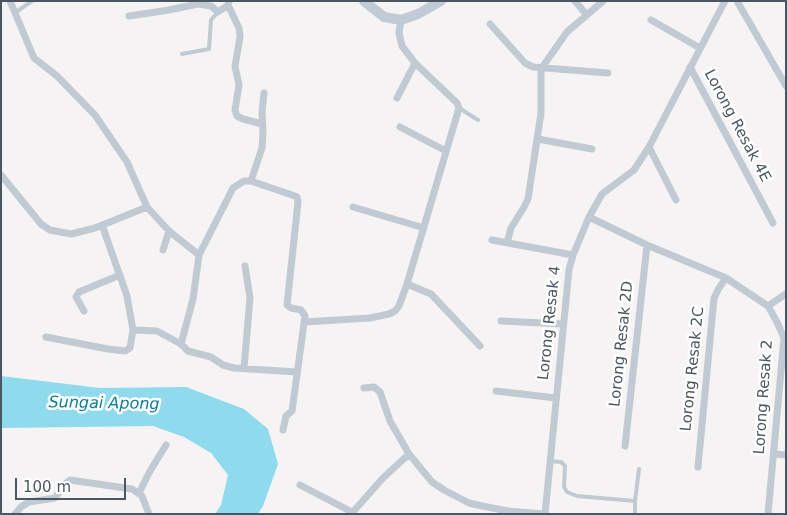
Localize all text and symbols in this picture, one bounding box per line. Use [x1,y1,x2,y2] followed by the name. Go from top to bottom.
[700,67,774,185] street label: Lorong Resak 4E
[535,265,565,381] street label: Lorong Resak 4
[606,280,638,408] street label: Lorong Resak 2D
[677,306,709,432] street label: Lorong Resak 2C
[751,339,777,455] street label: Lorong Resak 2
[48,393,160,415] water label: Sungai Apong
[18,468,129,500] scale bar
[23,478,71,496] text: 100 m

